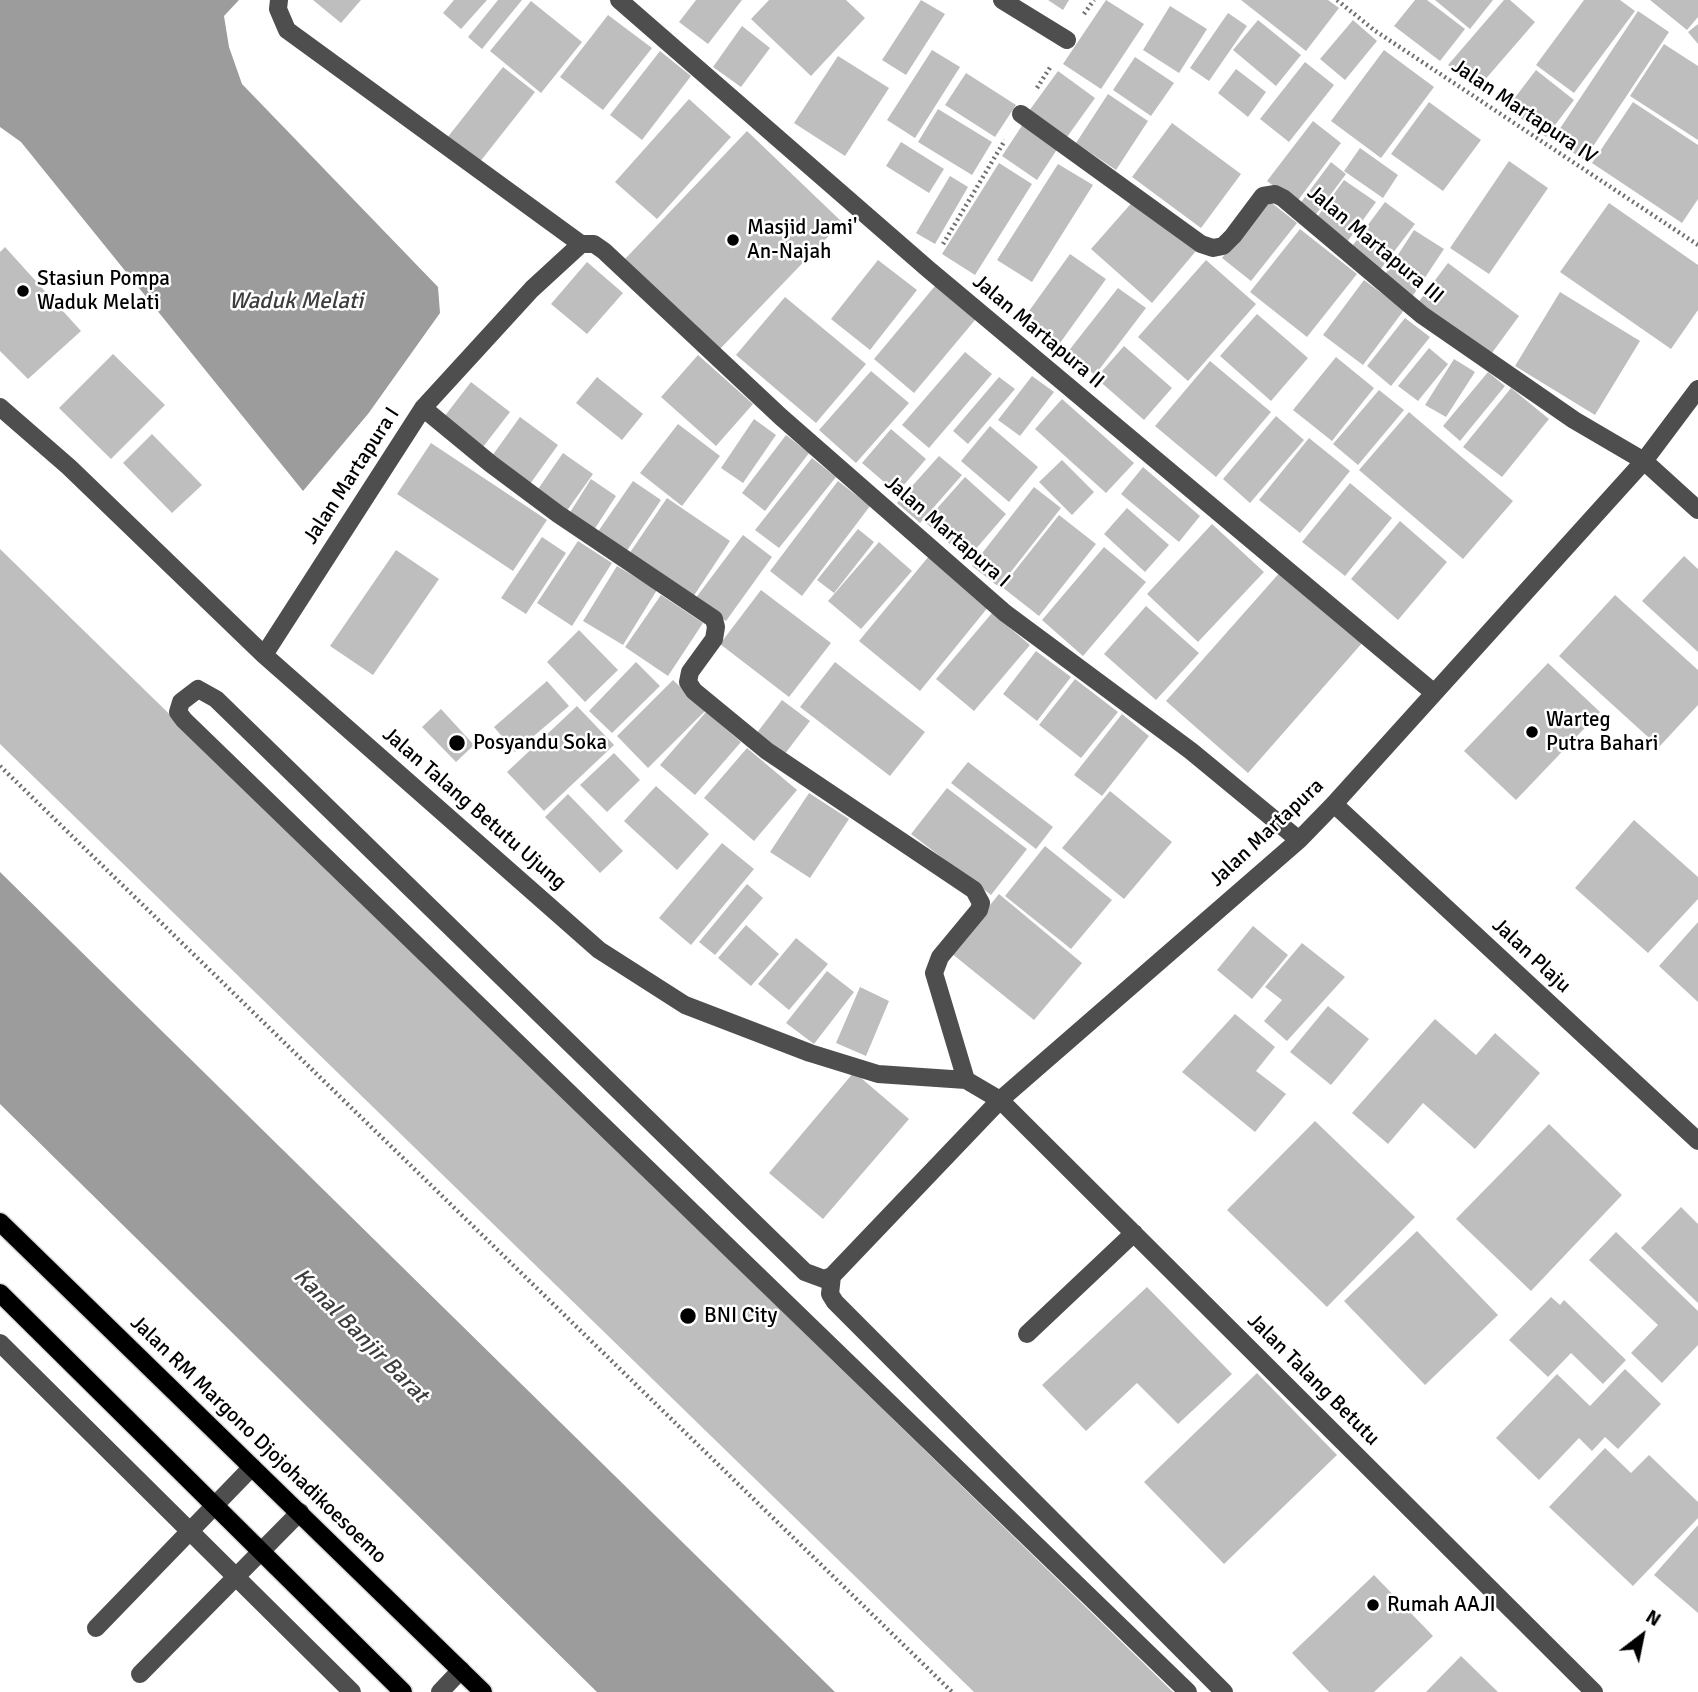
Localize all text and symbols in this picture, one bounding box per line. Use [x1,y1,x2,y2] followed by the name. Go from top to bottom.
[1447,54,1601,170] street label: Jalan Martapura IV
[1302,181,1448,309] street label: Jalan Martapura III
[747,215,857,265] place label: Masjid Jami' An-Najah
[725,232,741,248] marker: Masjid Jami' An-Najah
[37,266,170,316] place label: Stasiun Pompa Waduk Melati
[967,270,1109,394] street label: Jalan Martapura II
[15,283,31,299] marker: Stasiun Pompa Waduk Melati
[229,288,363,316] water label: Waduk Melati
[298,403,406,549] street label: Jalan Martapura I
[879,471,1015,593] street label: Jalan Martapura I
[1546,707,1659,757] place label: Warteg Putra Bahari
[377,722,571,896] street label: Jalan Talang Betutu Ujung
[1524,724,1540,740] marker: Warteg Putra Bahari
[473,730,607,756] place label: Posyandu Soka
[447,733,467,753] marker: Posyandu Soka
[1205,774,1329,892] street label: Jalan Martapura
[1486,913,1576,999] street label: Jalan Plaju
[287,1263,433,1409] water label: Kanal Banjir Barat
[704,1303,777,1329] place label: BNI City
[678,1306,698,1326] marker: BNI City
[1242,1309,1384,1451] street label: Jalan Talang Betutu
[125,1311,391,1569] street label: Jalan RM Margono Djojohadikoesoemo
[1387,1592,1496,1618] place label: Rumah AAJI
[1365,1597,1381,1613] marker: Rumah AAJI
[1607,1601,1677,1671] north arrow
[1641,1605,1665,1632] text: N

